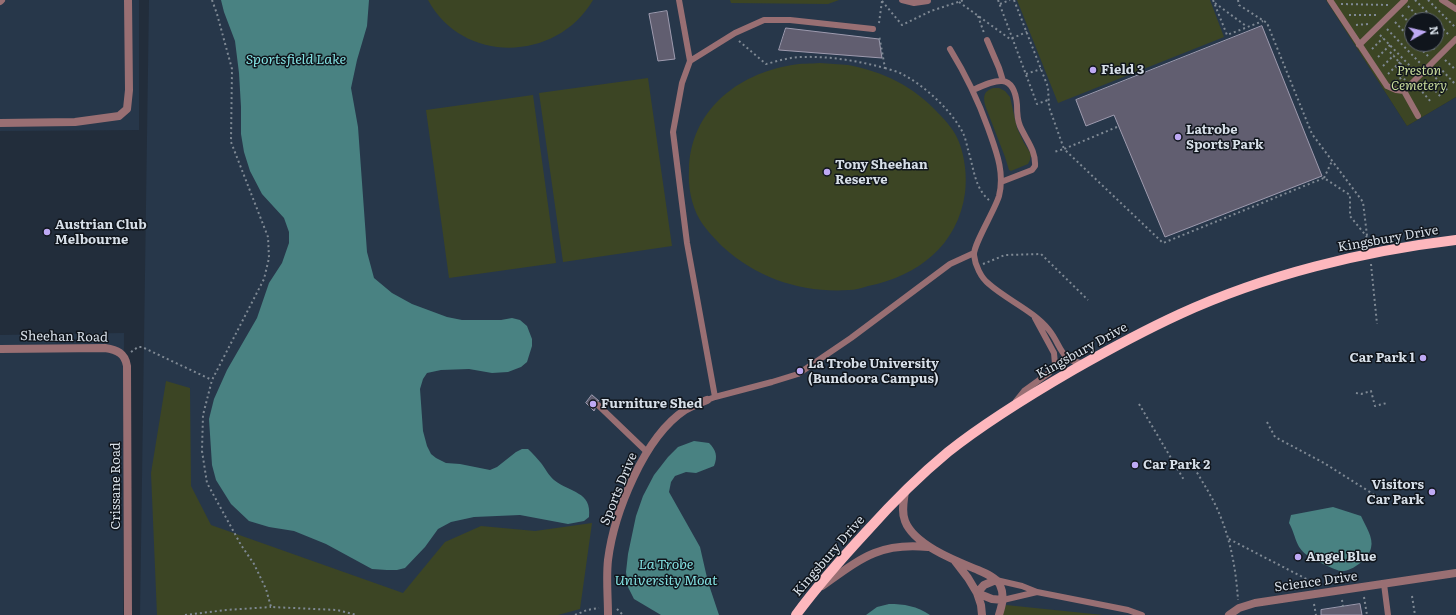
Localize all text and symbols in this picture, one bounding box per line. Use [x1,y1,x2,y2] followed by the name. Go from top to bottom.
[1404,12,1444,52] north arrow
[1426,25,1443,36] text: N
[246,52,346,68] water label: Sportsfield Lake
[1101,62,1144,78] place label: Field 3
[1391,63,1447,94] park label: Preston Cemetery
[1088,65,1098,75] marker: Field 3
[1186,122,1263,153] place label: Latrobe Sports Park
[1173,132,1183,142] marker: Latrobe Sports Park
[835,157,928,188] place label: Tony Sheehan Reserve
[822,167,832,177] marker: Tony Sheehan Reserve
[55,217,147,248] place label: Austrian Club Melbourne
[1337,222,1439,256] street label: Kingsbury Drive
[42,227,52,237] marker: Austrian Club Melbourne
[1034,319,1130,383] street label: Kingsbury Drive
[20,328,108,346] street label: Sheehan Road
[1349,350,1415,366] place label: Car Park 1
[1418,353,1428,363] marker: Car Park 1
[808,356,939,387] place label: La Trobe University (Bundoora Campus)
[795,366,805,376] marker: La Trobe University (Bundoora Campus)
[601,396,702,412] place label: Furniture Shed
[588,399,598,409] marker: Furniture Shed
[108,442,124,530] street label: Crissane Road
[597,450,641,528] street label: Sports Drive
[1143,457,1210,473] place label: Car Park 2
[1130,460,1140,470] marker: Car Park 2
[1366,477,1424,508] place label: Visitors Car Park
[1427,487,1437,497] marker: Visitors Car Park
[790,512,868,600] street label: Kingsbury Drive
[1306,549,1376,565] place label: Angel Blue
[1293,552,1303,562] marker: Angel Blue
[614,557,718,590] water label: La Trobe University Moat
[1273,568,1359,596] street label: Science Drive

